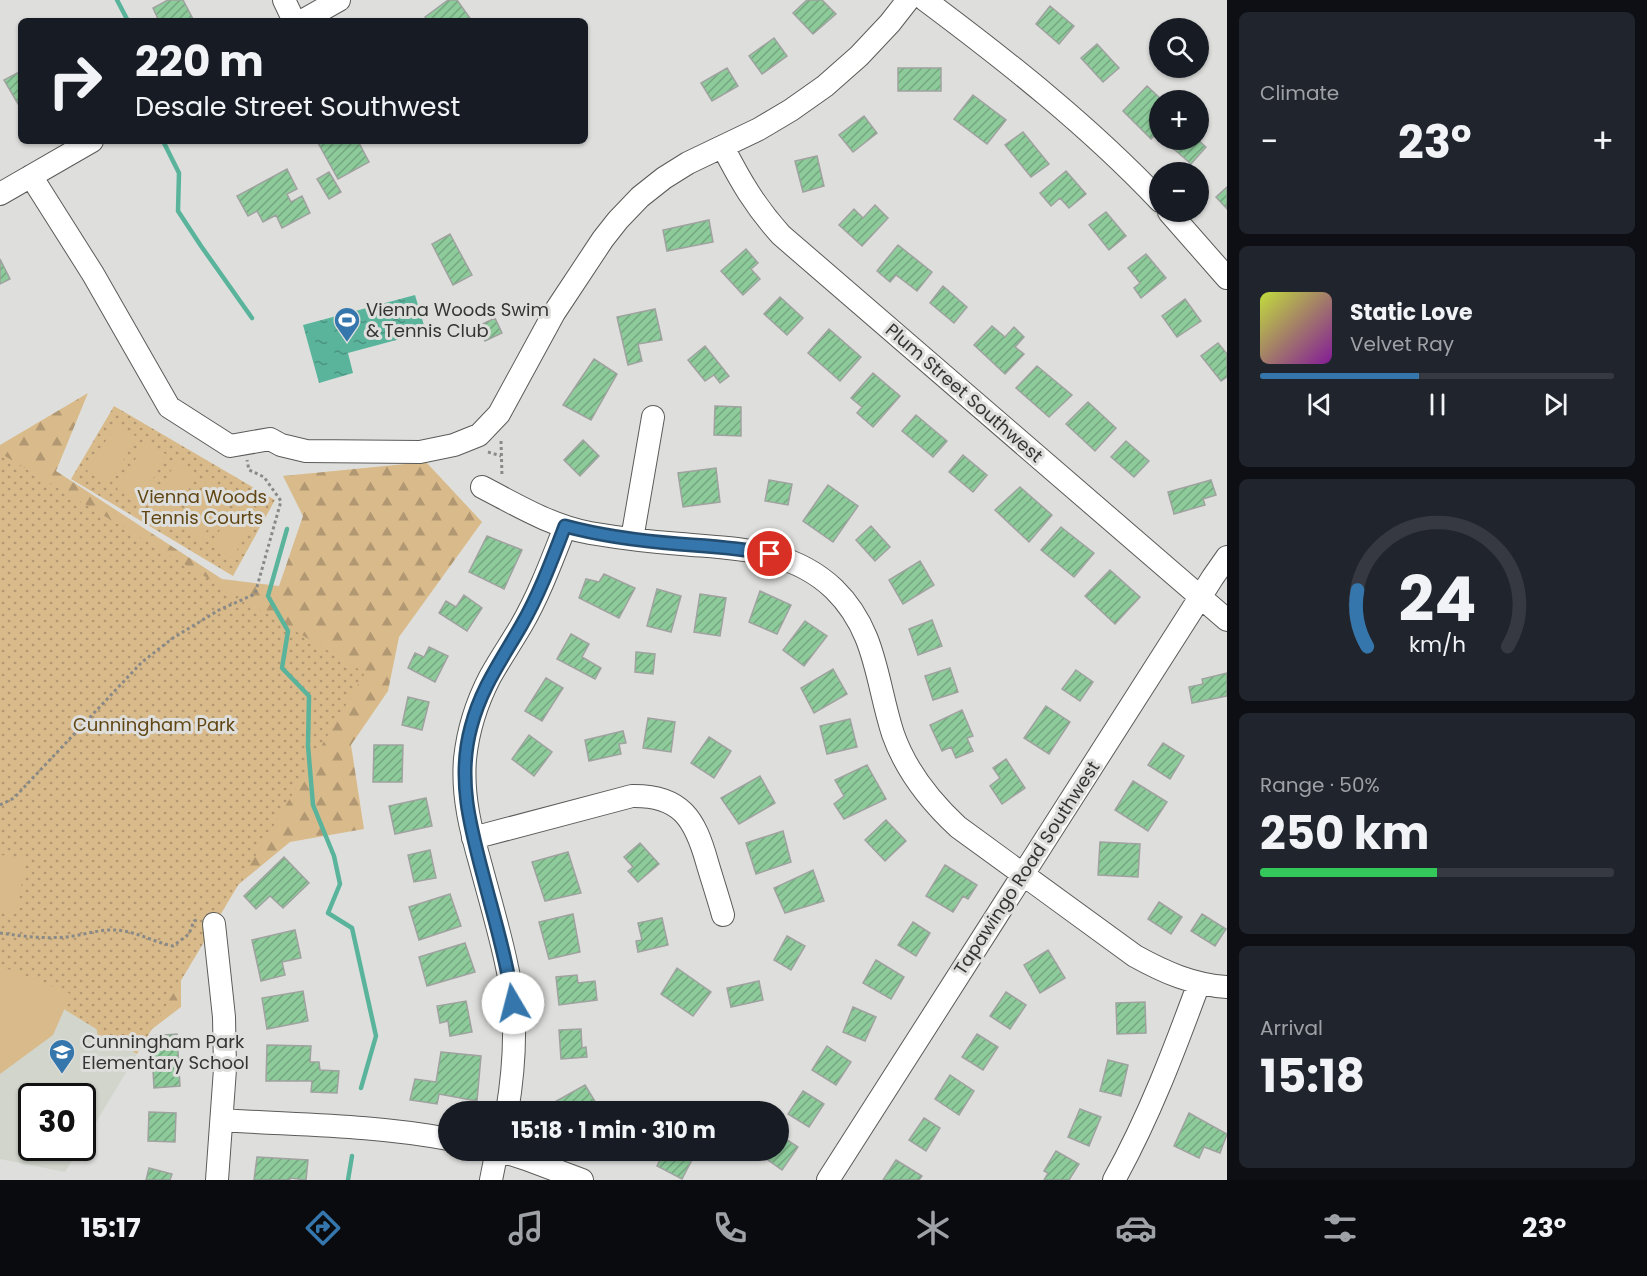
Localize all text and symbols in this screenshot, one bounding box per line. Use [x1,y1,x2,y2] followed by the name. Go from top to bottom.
[1149,18,1209,222] map controls
[1149,18,1209,78] button: search
[135,32,264,91] text: 220 m
[36,42,114,120] icon: right
[1260,79,1339,107] text: Climate
[135,88,460,125] text: Desale Street Southwest
[1149,90,1209,150] button: +
[1398,111,1472,174] text: 23°
[1260,118,1278,165] text: −
[1591,118,1614,165] text: +
[1149,162,1209,222] button: −
[366,297,549,343] place label: Vienna Woods Swim & Tennis Club
[1350,297,1473,328] text: Static Love
[332,305,362,343] sports icon: Vienna Woods Swim & Tennis Club
[880,317,1048,468] street label: Plum Street Southwest
[1350,330,1454,358] text: Velvet Ray
[1303,388,1336,421] icon: previous
[1421,388,1454,421] icon: pause
[1539,388,1572,421] icon: next
[137,484,267,530] park label: Vienna Woods Tennis Courts
[744,528,795,579] pin
[753,537,786,570] icon: arrive
[1398,555,1476,643] text: 24
[1408,629,1466,660] text: km/h
[73,712,236,737] park label: Cunningham Park
[948,756,1105,980] street label: Tapawingo Road Southwest
[1260,771,1380,799] text: Range · 50%
[1260,802,1429,865] text: 250 km
[481,971,545,1035] position arrow
[1260,1014,1323,1042] text: Arrival
[82,1029,249,1075] place label: Cunningham Park Elementary School
[47,1037,77,1075] school or university icon: Cunningham Park Elementary School
[1260,1045,1365,1108] text: 15:18
[18,1083,96,1161] speed limit sign: 30
[511,1115,716,1146] text: 15:18 · 1 min · 310 m
[302,1207,344,1249] icon: directions
[505,1207,547,1249] icon: music
[709,1207,751,1249] icon: phone
[912,1207,954,1249] icon: climate
[1115,1207,1157,1249] icon: car
[1319,1207,1361,1249] icon: filters
[81,1209,141,1246] text: 15:17
[1522,1209,1566,1246] text: 23°

